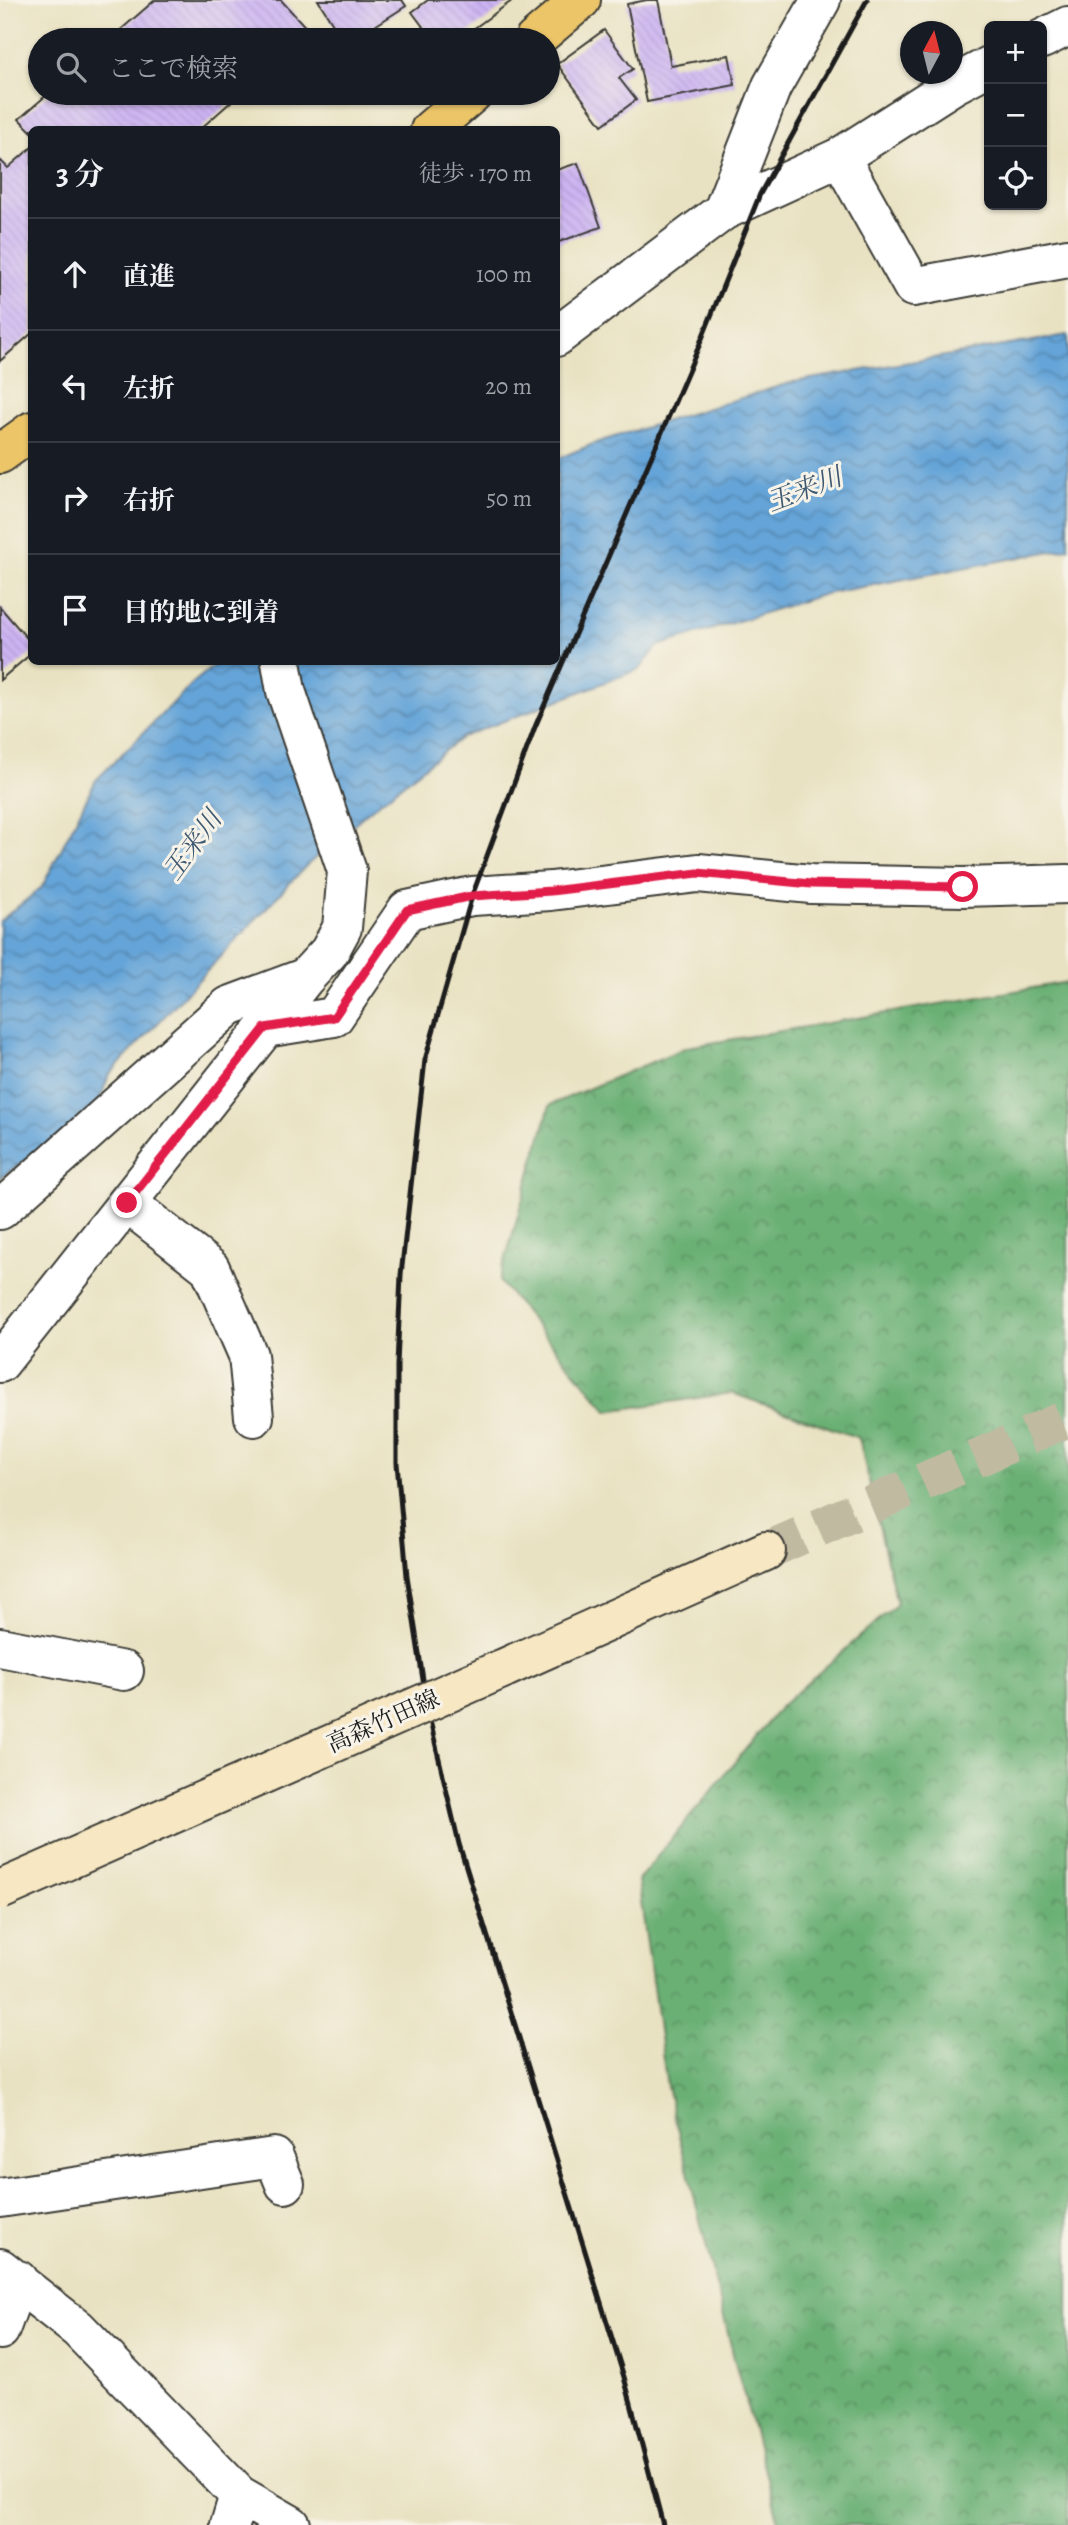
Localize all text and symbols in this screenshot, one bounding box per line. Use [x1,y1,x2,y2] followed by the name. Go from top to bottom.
[900,21,963,84] north arrow
[984,21,1047,210] map controls
[984,21,1047,84] button: +
[28,28,560,105] search box
[52,48,90,86] icon: search
[108,51,238,86] text: ここで検索
[984,84,1047,147] button: −
[984,147,1047,210] button: locate
[56,154,104,194] text: 3 分
[419,158,532,189] text: 徒歩 · 170 m
[56,255,94,293] icon: ahead
[123,259,175,294] text: 直進
[476,259,532,290] text: 100 m
[56,367,94,405] icon: left
[123,371,175,406] text: 左折
[485,371,532,402] text: 20 m
[761,458,850,520] water label: 玉来川
[56,479,94,517] icon: right
[123,483,175,518] text: 右折
[486,483,532,514] text: 50 m
[56,591,94,629] icon: arrive
[123,595,279,630] text: 目的地に到着
[155,801,231,887] water label: 玉来川
[947,871,978,902] route start
[111,1187,142,1218] route end
[322,1682,444,1760] street label: 高森竹田線

